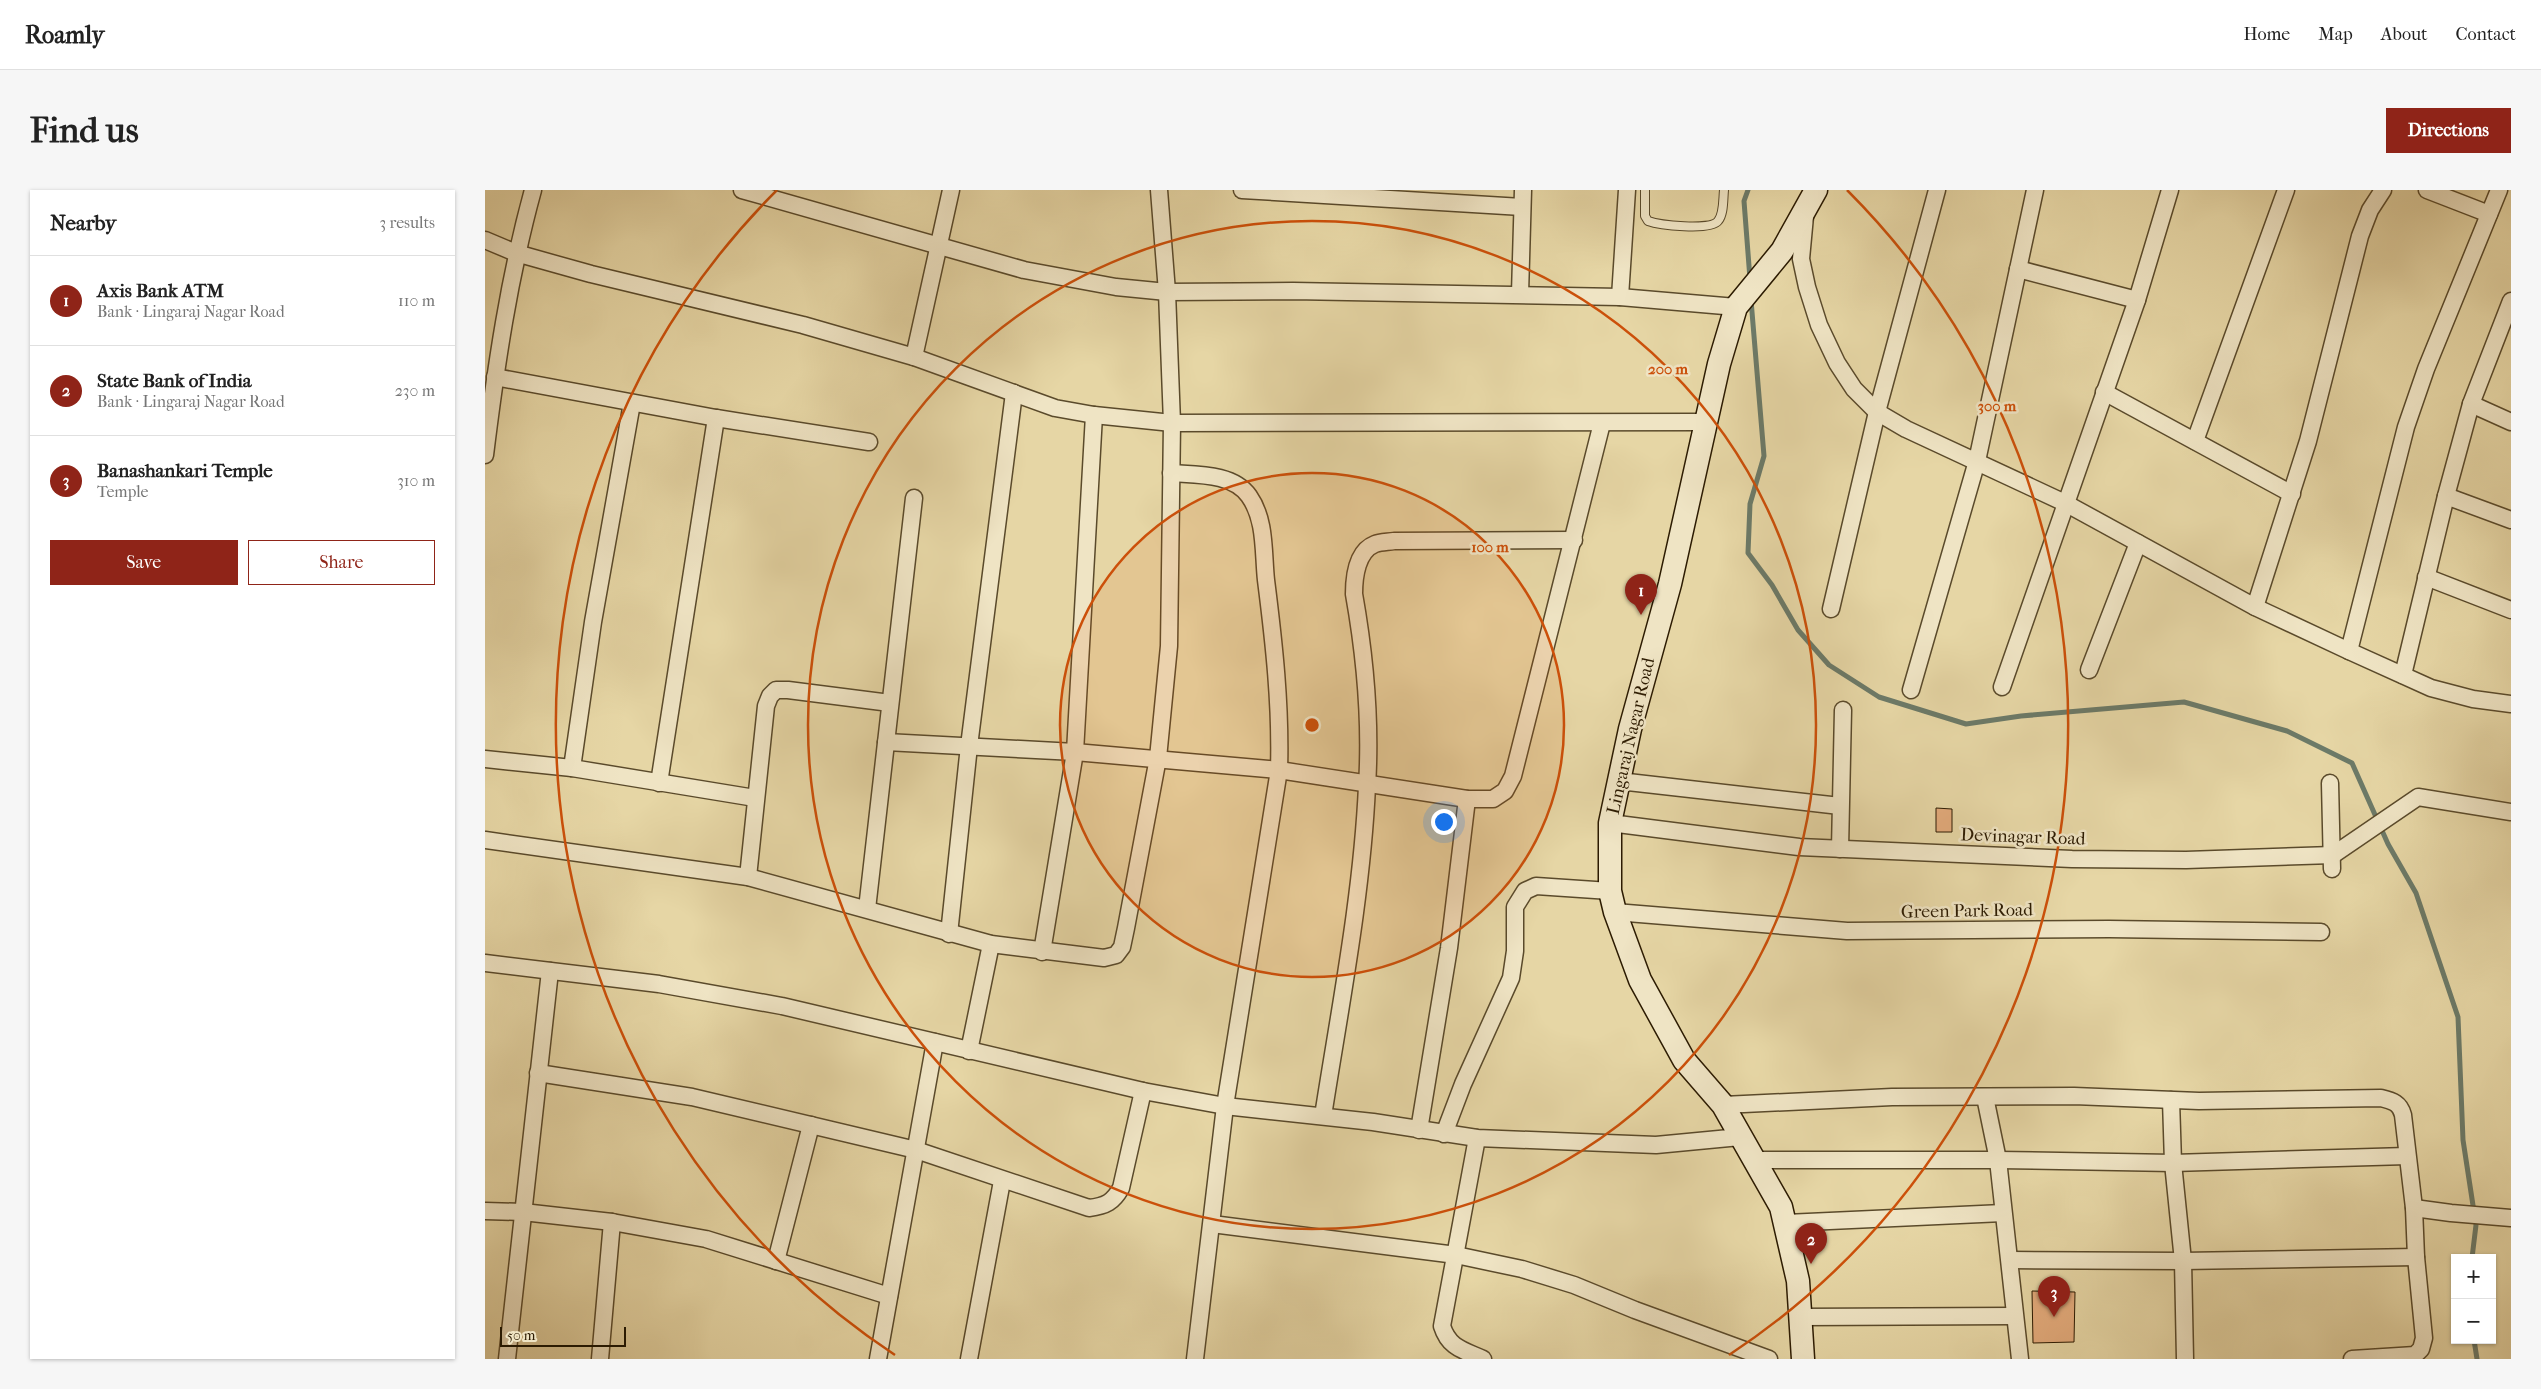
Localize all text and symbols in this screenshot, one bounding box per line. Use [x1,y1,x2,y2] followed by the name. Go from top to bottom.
[25,21,104,49] text: Roamly
[2243,24,2290,45] text: Home
[2318,24,2353,45] text: Map
[2381,24,2427,45] text: About
[2455,24,2516,45] text: Contact
[2386,108,2511,153] button: Directions
[30,110,139,151] text: Find us
[50,211,116,235] text: Nearby
[379,213,435,232] text: 3 results
[97,280,224,302] text: Axis Bank ATM
[63,291,69,310] text: 1
[398,291,435,310] text: 110 m
[97,302,285,321] text: Bank · Lingaraj Nagar Road
[1648,360,1688,378] text: 200 m
[97,370,252,392] text: State Bank of India
[62,381,70,400] text: 2
[395,381,435,400] text: 230 m
[97,392,285,411] text: Bank · Lingaraj Nagar Road
[1978,397,2017,415] text: 300 m
[97,460,273,482] text: Banashankari Temple
[63,471,69,490] text: 3
[397,471,435,490] text: 310 m
[97,482,148,501] text: Temple
[1471,538,1509,556] text: 100 m
[50,540,238,585] button: Save
[248,540,435,585] button: Share
[1625,574,1657,615] pin: 1
[1603,655,1659,816] street label: Lingaraj Nagar Road
[1303,716,1321,734] centre of rings
[1431,809,1457,835] your location
[1960,824,2086,850] street label: Devinagar Road
[1901,899,2033,923] street label: Green Park Road
[1795,1223,1827,1264] pin: 2
[2451,1254,2496,1344] map controls
[2451,1254,2496,1299] button: +
[2038,1276,2070,1317] pin: 3
[2451,1299,2496,1344] button: −
[500,1324,626,1347] scale bar
[507,1327,535,1344] text: 50 m

